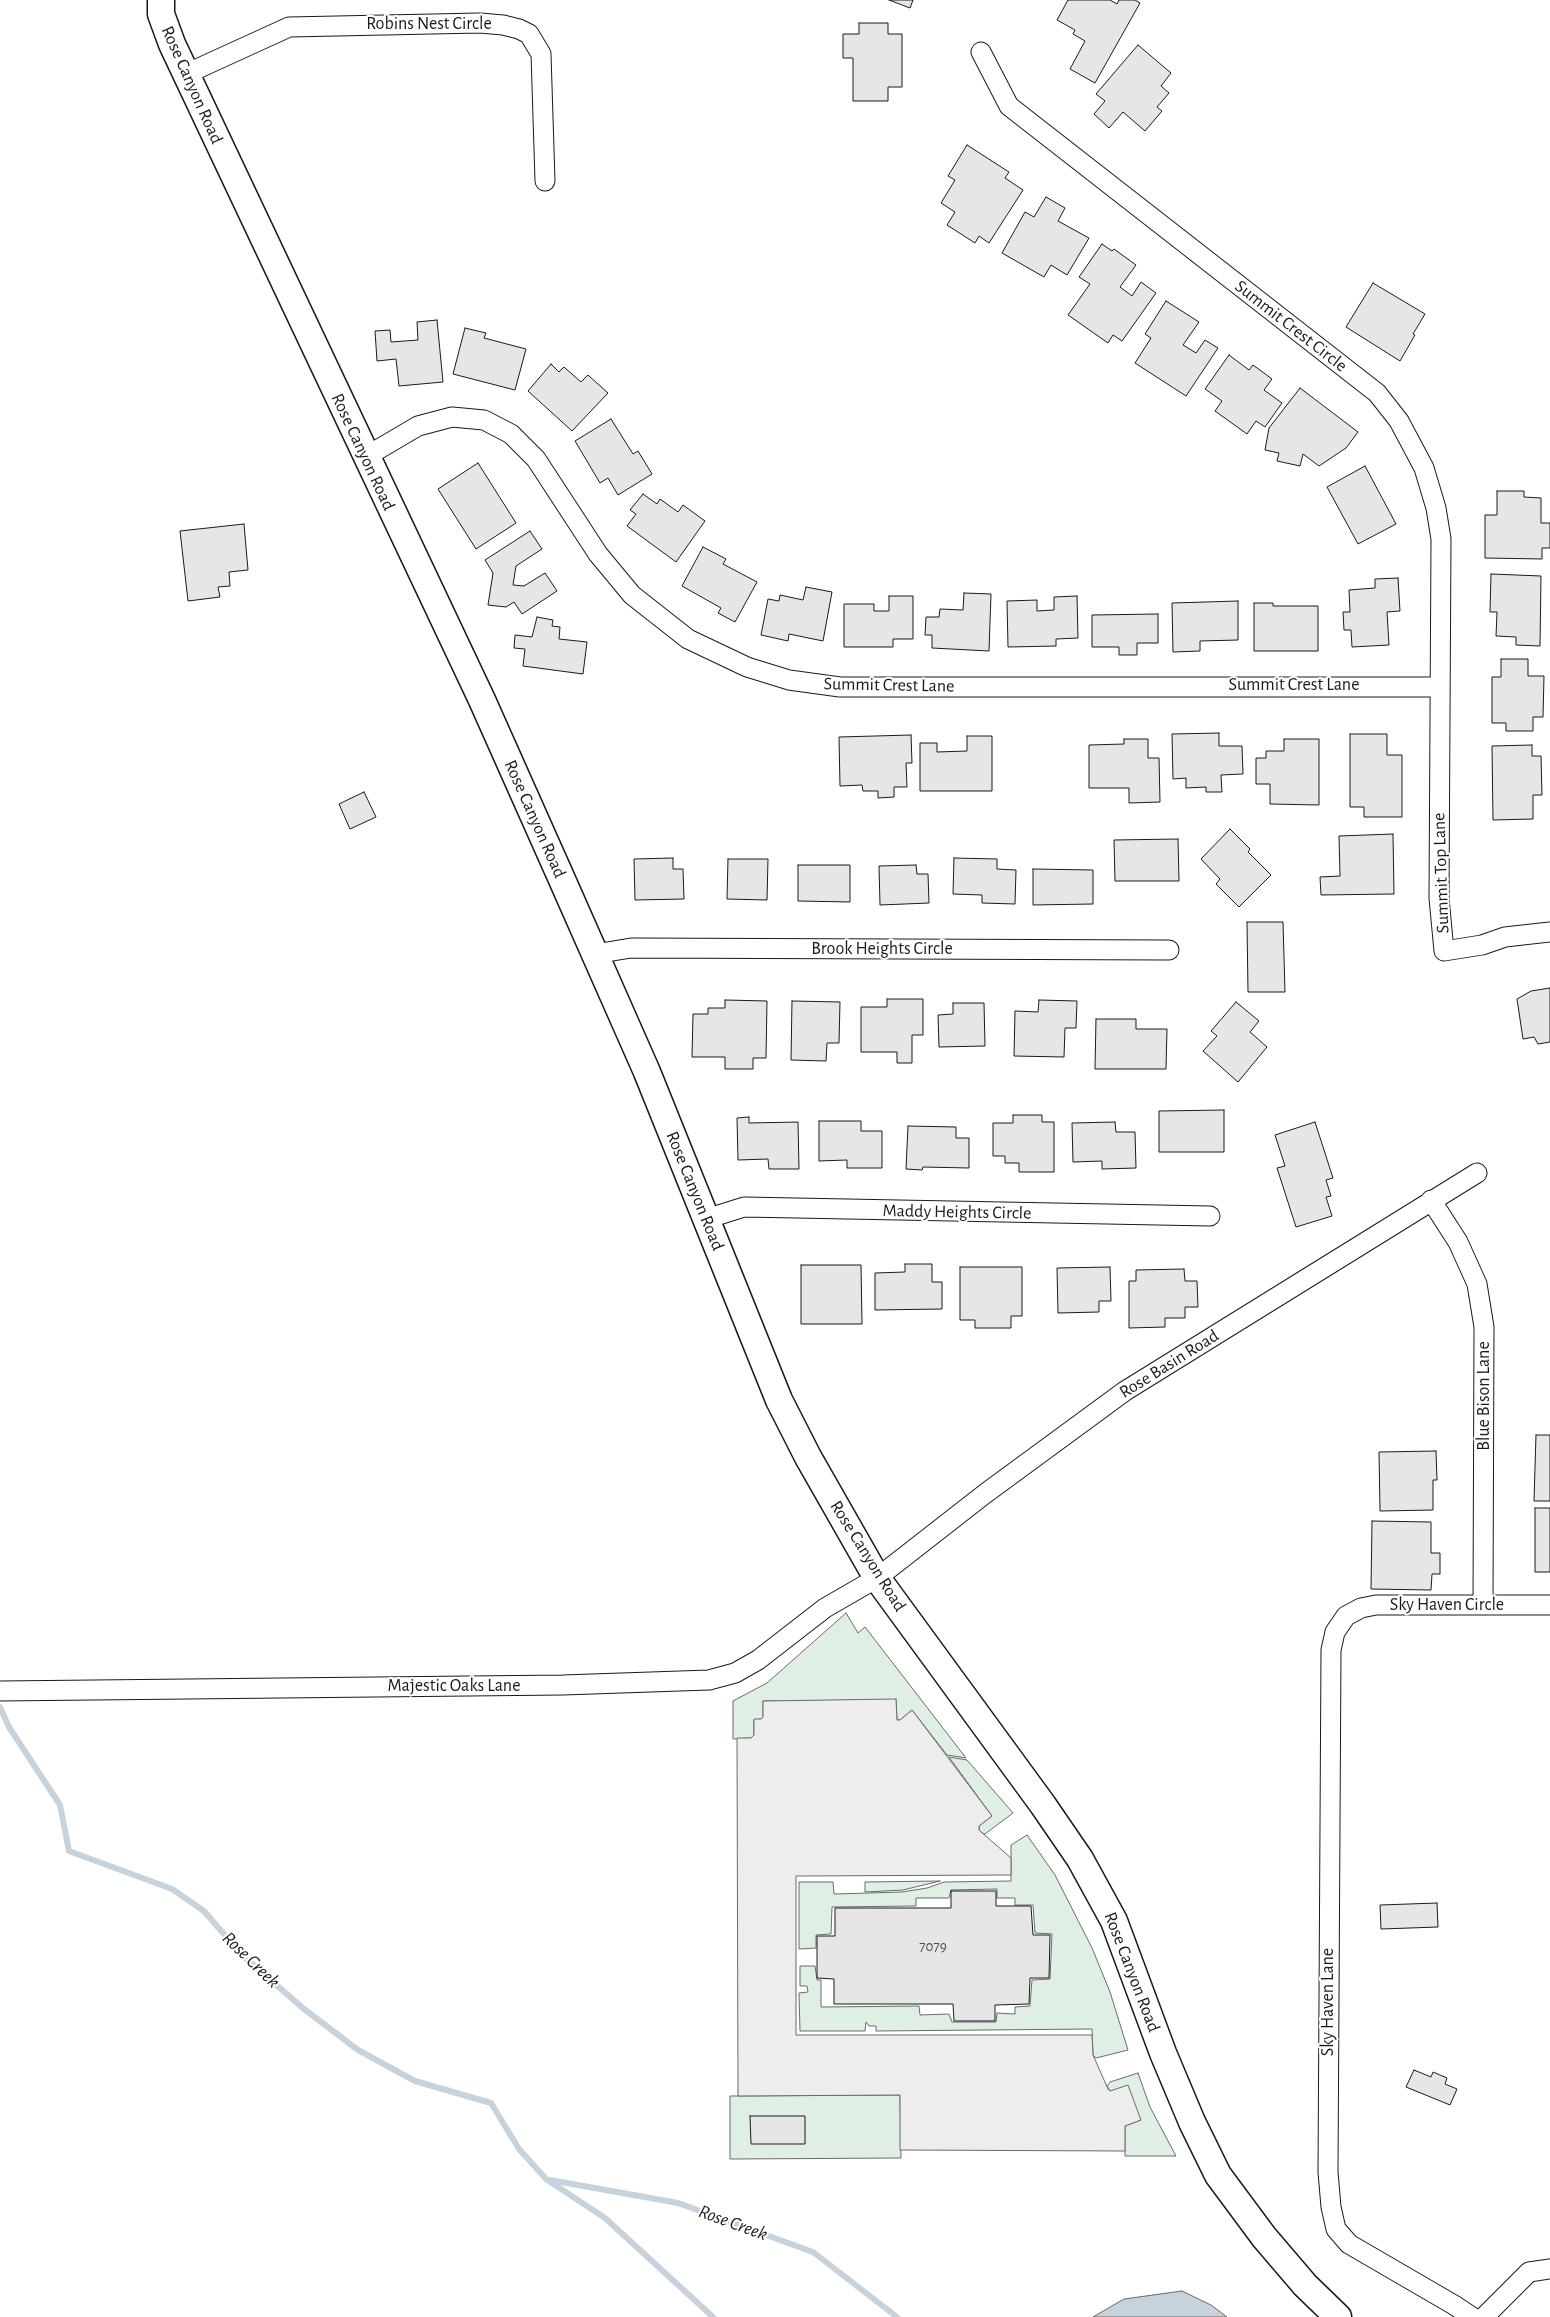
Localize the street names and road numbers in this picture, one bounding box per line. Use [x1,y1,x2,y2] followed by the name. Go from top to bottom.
[366,13,492,35] street label: Robins Nest Circle
[156,23,228,147] street label: Rose Canyon Road
[1230,275,1352,377] street label: Summit Crest Circle
[326,390,400,514] street label: Rose Canyon Road
[823,673,955,697] street label: Summit Crest Lane
[1229,674,1359,696] street label: Summit Crest Lane
[499,757,571,881] street label: Rose Canyon Road
[1428,812,1454,934] street label: Summit Top Lane
[811,938,953,960] street label: Brook Heights Circle
[661,1128,729,1254] street label: Rose Canyon Road
[882,1200,1032,1224] street label: Maddy Heights Circle
[1115,1325,1223,1403] street label: Rose Basin Road
[1473,1341,1495,1451] street label: Blue Bison Lane
[825,1497,911,1615] street label: Rose Canyon Road
[1390,1594,1504,1616] street label: Sky Haven Circle
[388,1675,520,1697] street label: Majestic Oaks Lane
[1099,1909,1165,2035] street label: Rose Canyon Road
[1317,1948,1339,2056] street label: Sky Haven Lane

